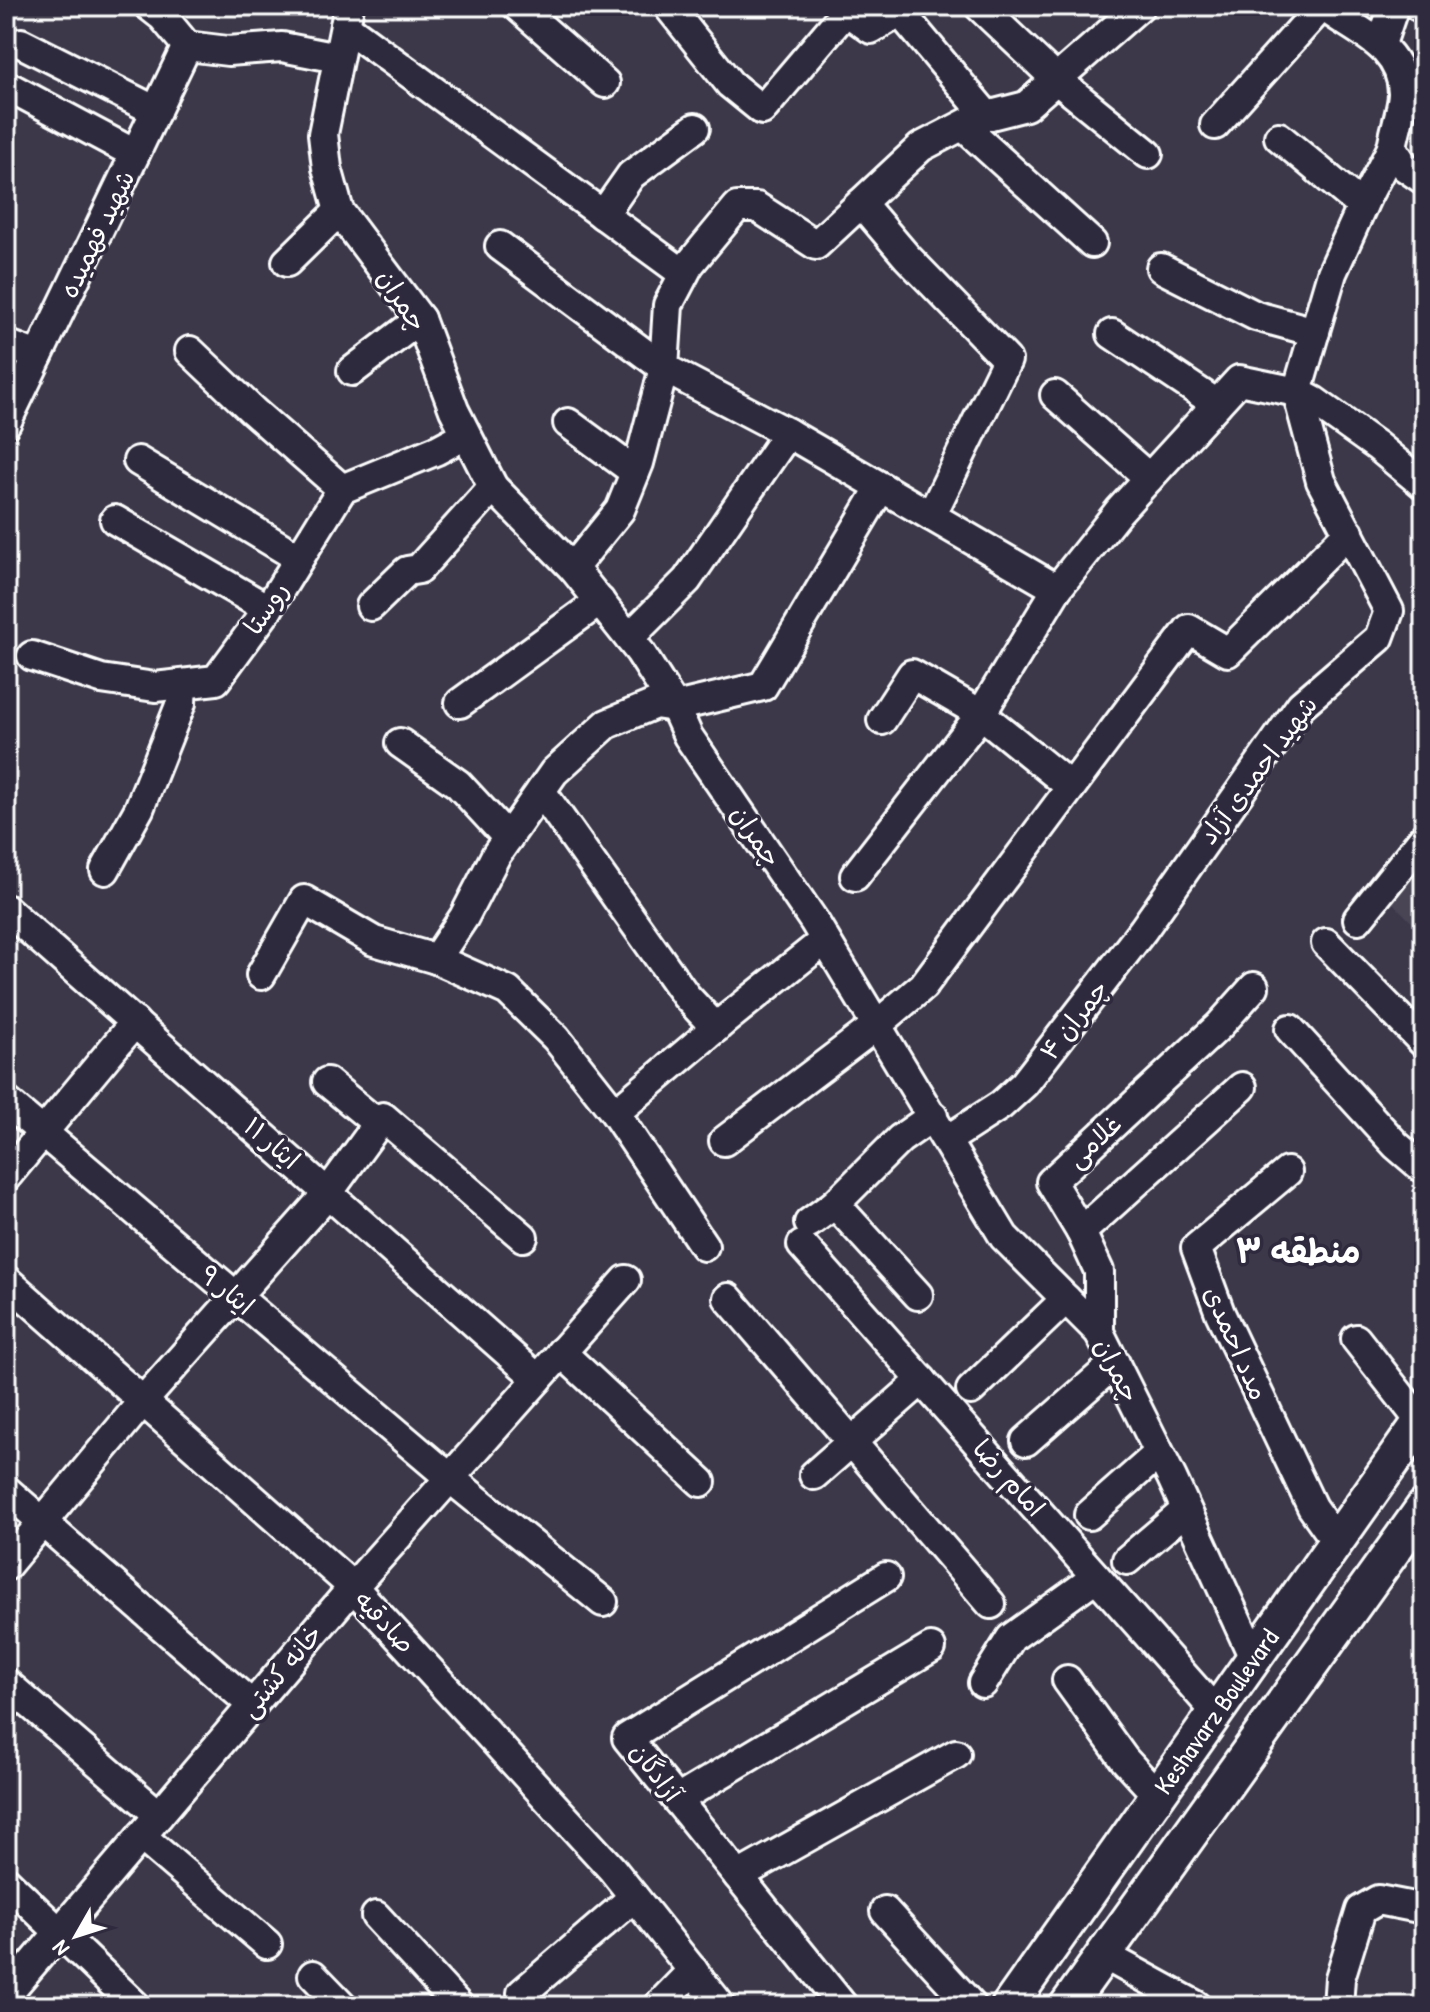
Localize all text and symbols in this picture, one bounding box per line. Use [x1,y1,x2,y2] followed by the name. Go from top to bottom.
[51,164,143,304] street label: شهید فهمیده
[369,262,436,338] street label: چمران
[235,574,296,641] street label: روستا
[1190,688,1325,851] street label: شهید احمدی آزاد
[723,798,790,874] street label: چمران
[1031,972,1116,1067] street label: چمران ۴
[1059,1106,1129,1175] street label: غلامی
[237,1109,308,1177] street label: ایثار ۱۱
[1235,1228,1361,1274] district label: منطقه ۳
[193,1257,262,1323] street label: ایثار ۹
[1196,1280,1277,1405] street label: مدد احمدی
[1086,1332,1148,1408] street label: چمران
[963,1431,1053,1526] street label: امام رضا
[347,1583,423,1661] street label: صادقیه
[231,1617,330,1725] street label: خانه کشتی
[1145,1622,1286,1801] street label: Keshavarz Boulevard
[622,1735,691,1810] street label: آزادگان
[36,1896,116,1976] north arrow
[45,1934,76,1963] text: N

